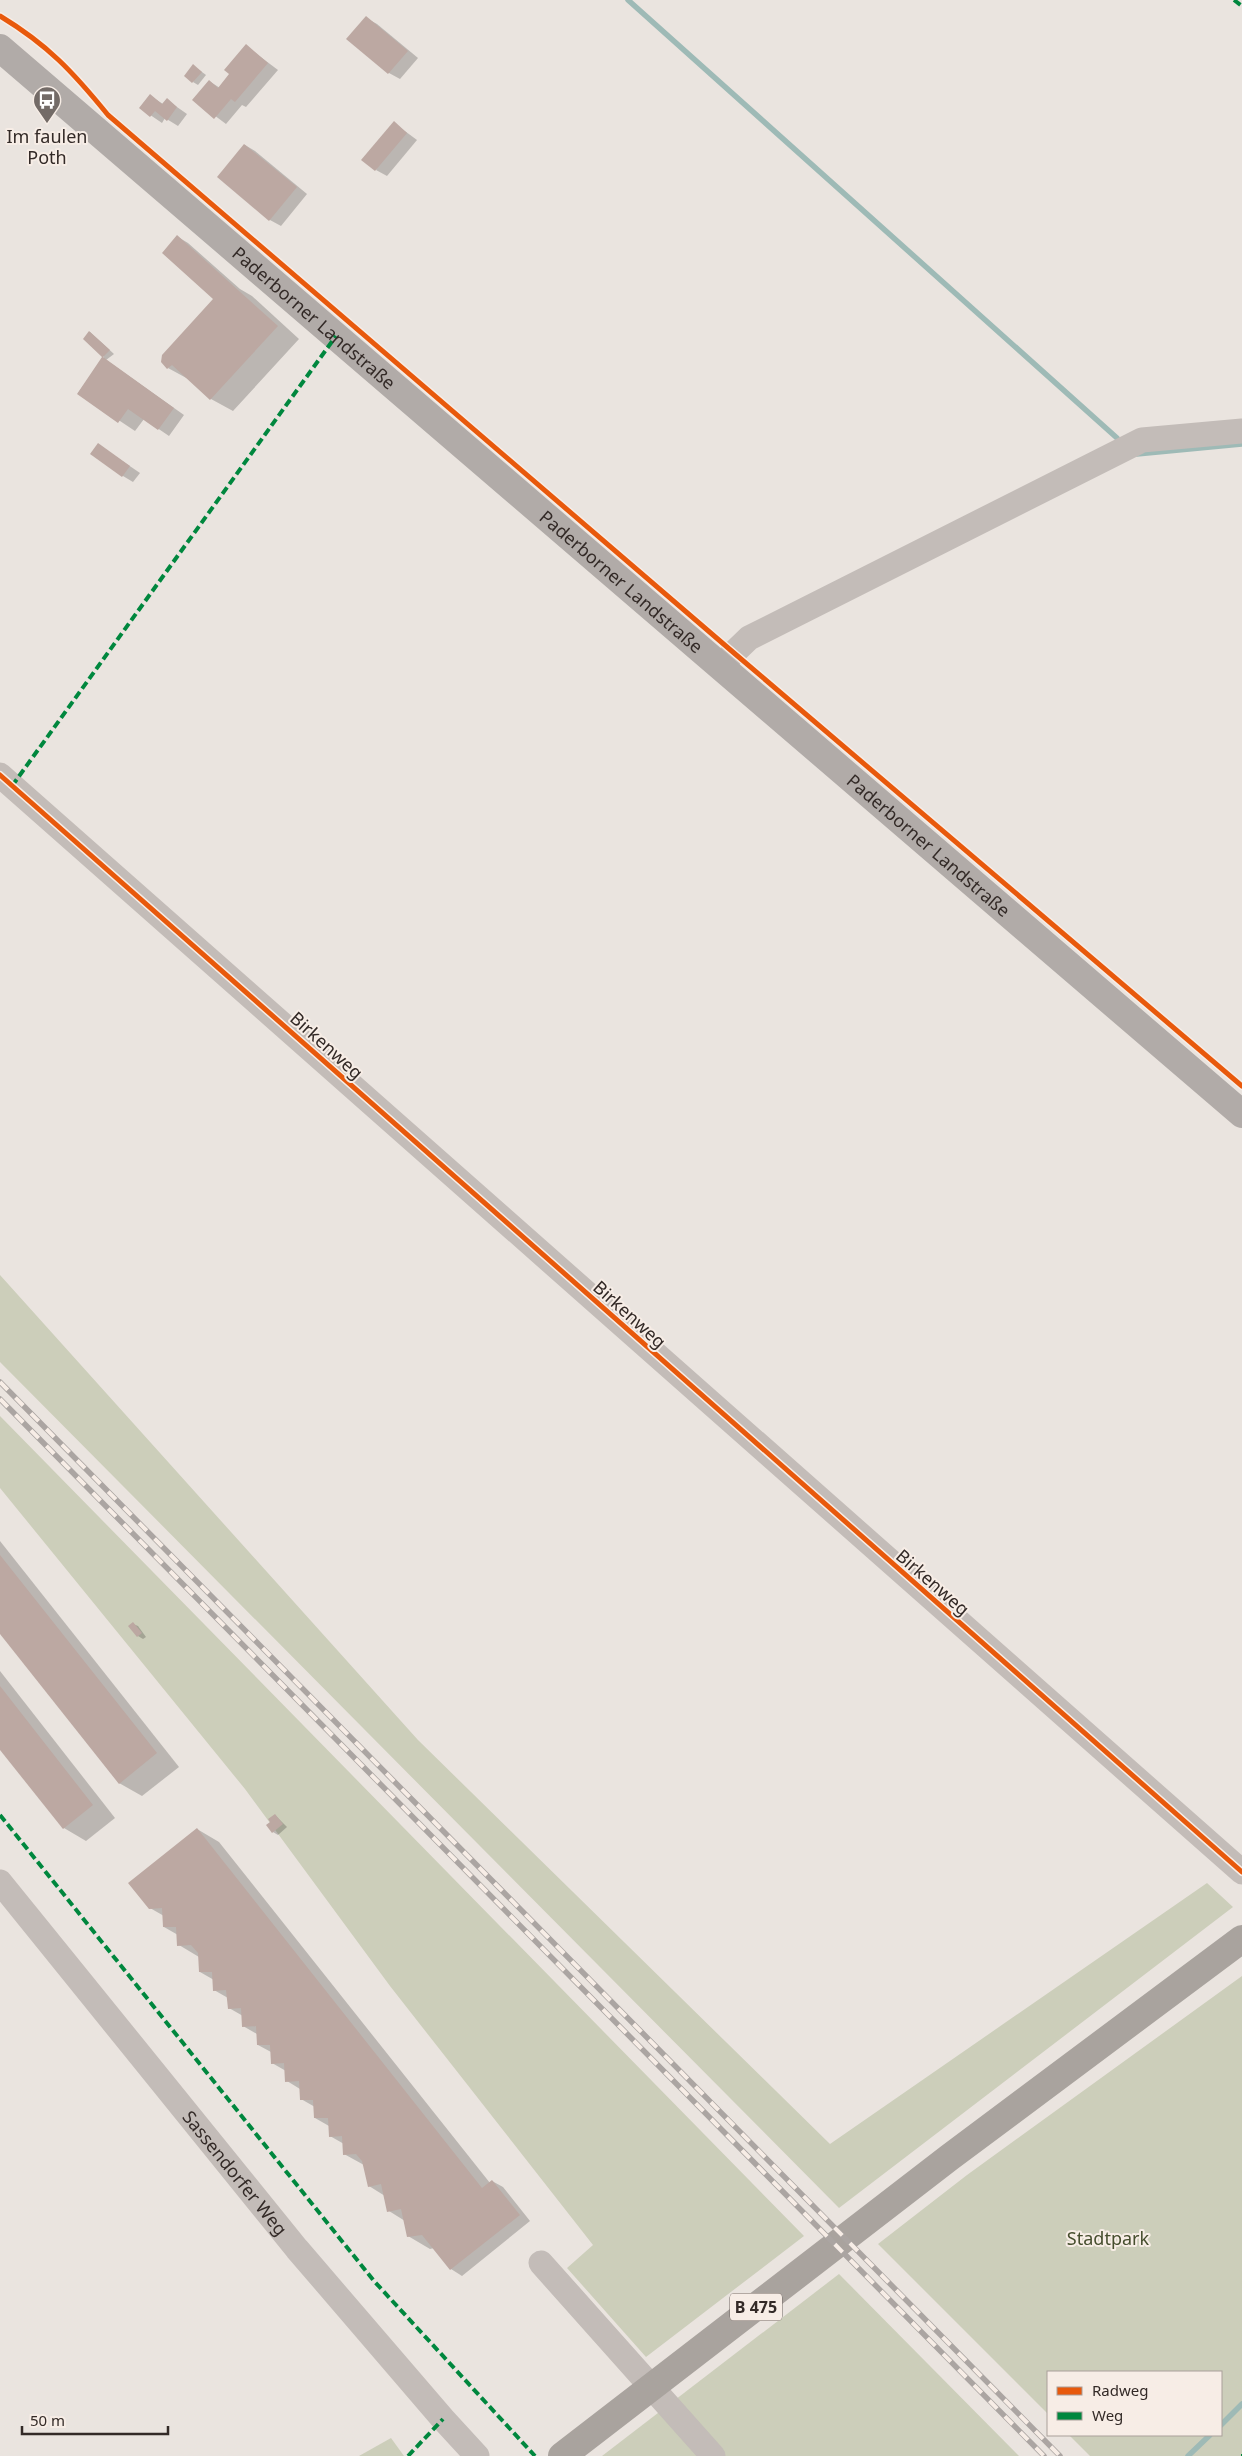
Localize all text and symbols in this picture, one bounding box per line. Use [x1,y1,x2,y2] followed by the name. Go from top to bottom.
[32,85,62,124] bus stop icon: Im faulen Poth
[7,124,87,169] place label: Im faulen Poth
[227,241,401,394] street label: Paderborner Landstraße
[535,505,708,658] street label: Paderborner Landstraße
[842,768,1016,922] street label: Paderborner Landstraße
[286,1006,368,1084] street label: Birkenweg
[589,1275,671,1353] street label: Birkenweg
[891,1543,975,1621] street label: Birkenweg
[177,2105,293,2240] street label: Sassendorfer Weg
[1067,2226,1150,2250] park label: Stadtpark
[730,2294,782,2320] road number: B 475
[1047,2371,1222,2436] legend
[1092,2380,1148,2400] text: Radweg
[22,2404,169,2436] scale bar
[1092,2405,1123,2425] text: Weg
[30,2410,65,2430] text: 50 m

